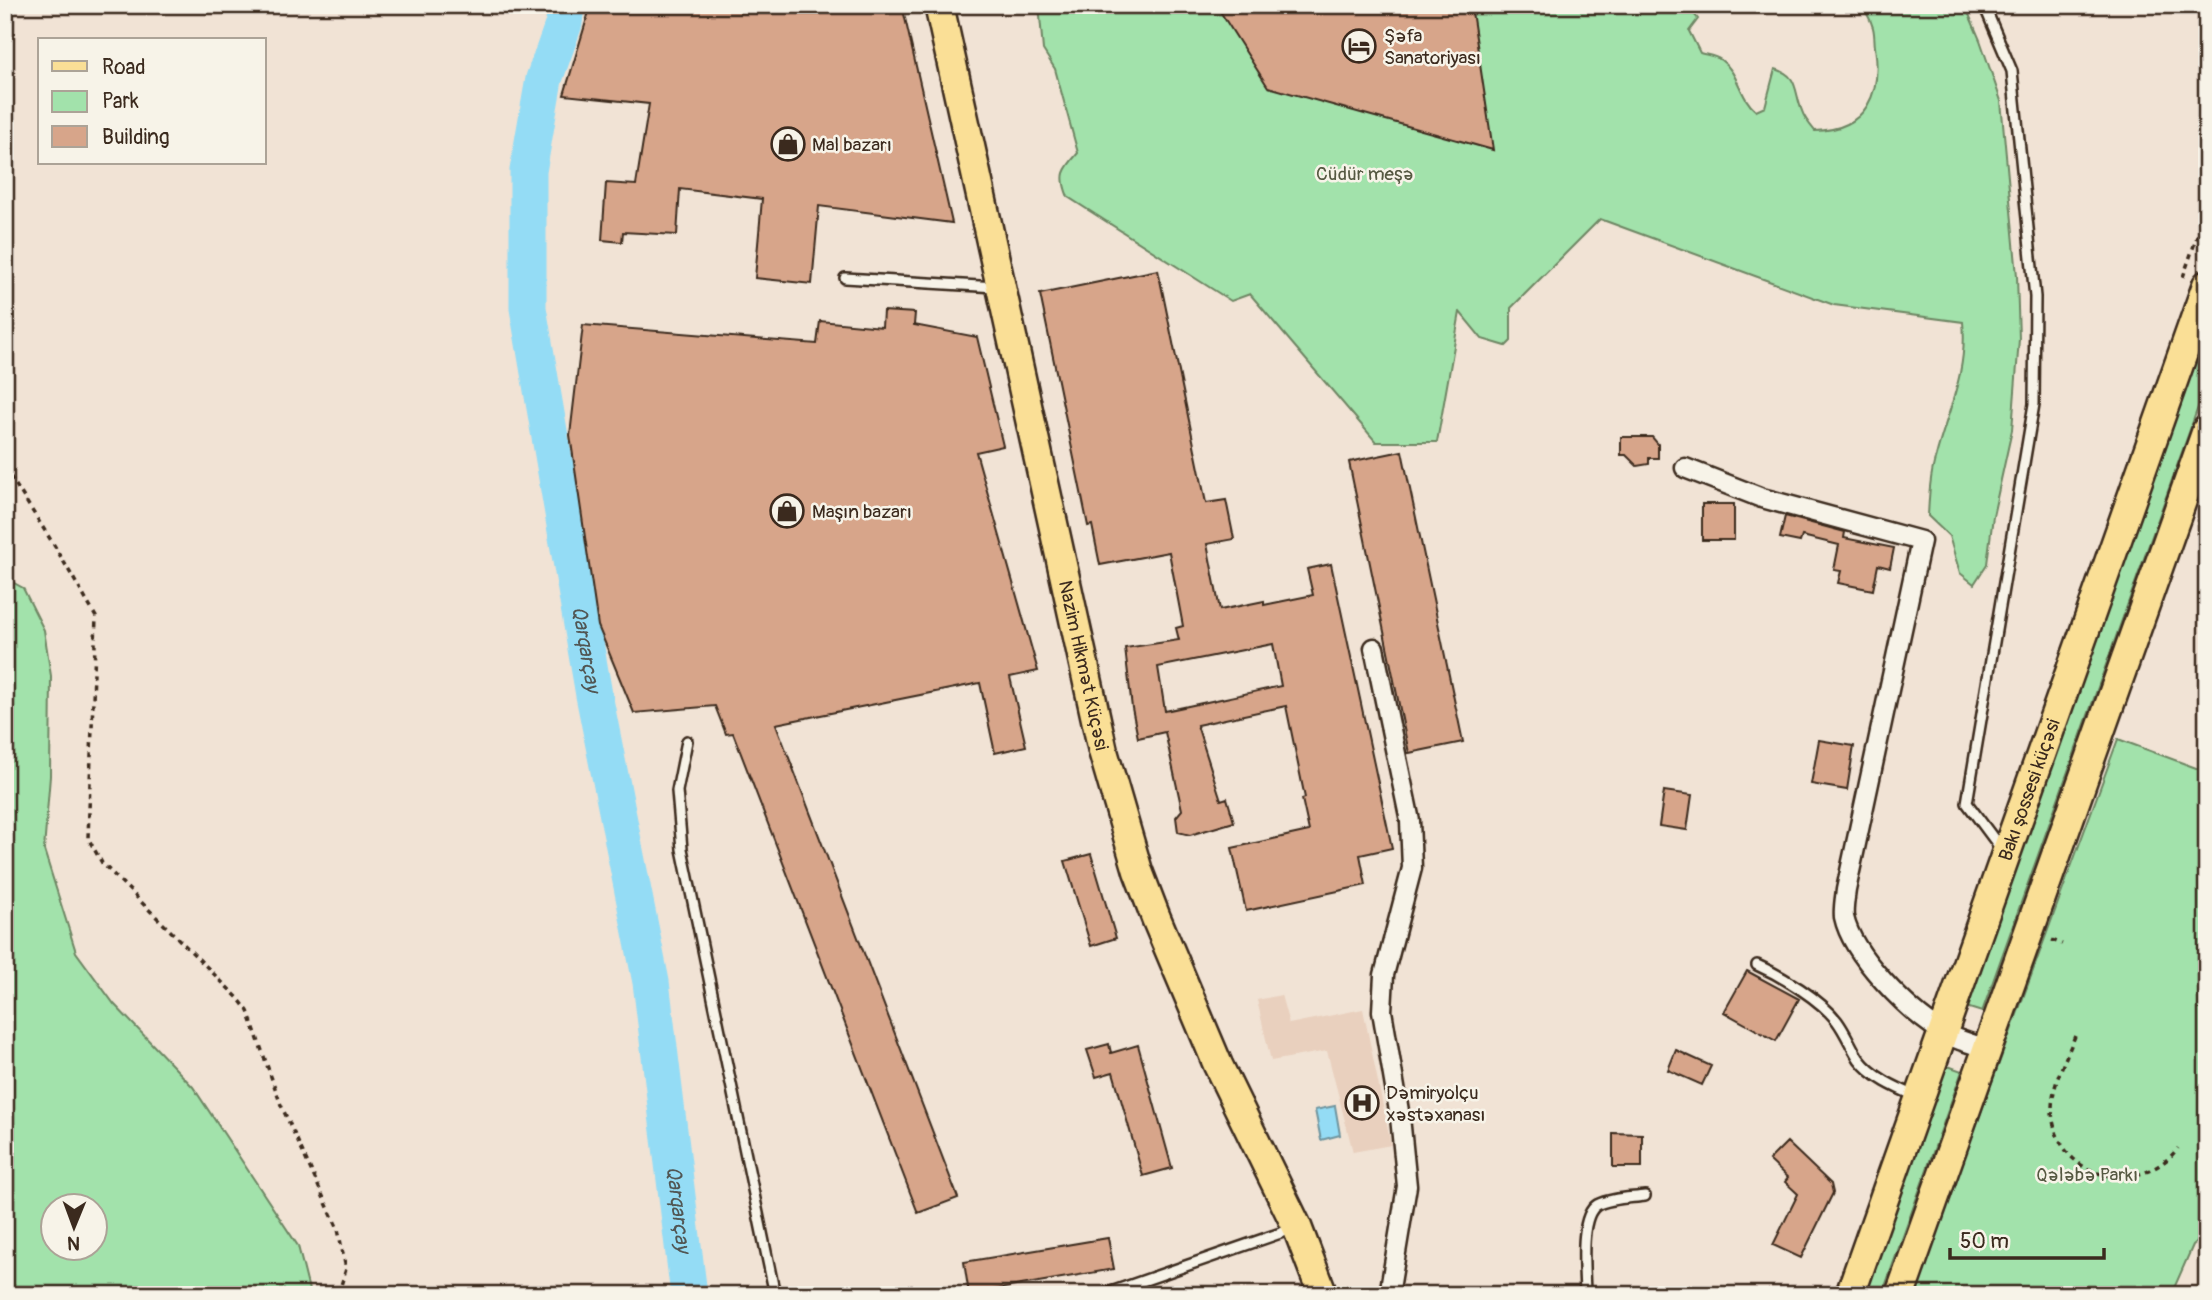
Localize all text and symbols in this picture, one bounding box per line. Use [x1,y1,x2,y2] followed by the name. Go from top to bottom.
[1384,24,1481,70] place label: Şəfa Sanatoriyası
[1340,27,1378,65] hotel icon: Şəfa Sanatoriyası
[38,38,266,164] legend
[102,54,146,81] text: Road
[102,88,139,115] text: Park
[102,124,169,151] text: Building
[769,125,807,163] shop icon: Mal bazarı
[812,133,892,157] place label: Mal bazarı
[1316,162,1414,186] park label: Cüdür meşə
[768,492,806,530] shop icon: Maşın bazarı
[812,500,912,524] place label: Maşın bazarı
[1053,578,1114,753] street label: Nazim Hikmət Küçəsi
[565,604,607,697] water label: Qarqarçay
[1993,716,2066,864] street label: Bakı şossesi küçəsi
[1386,1081,1485,1127] place label: Dəmiryolçu xəstəxanası
[1343,1084,1381,1122] hospital icon: Dəmiryolçu xəstəxanası
[2036,1163,2138,1187] park label: Qələbə Parkı
[659,1165,697,1257] water label: Qarqarçay
[38,1192,108,1262] north arrow
[1950,1216,2104,1260] scale bar
[1960,1228,2009,1255] text: 50 m
[67,1231,80,1255] text: N

